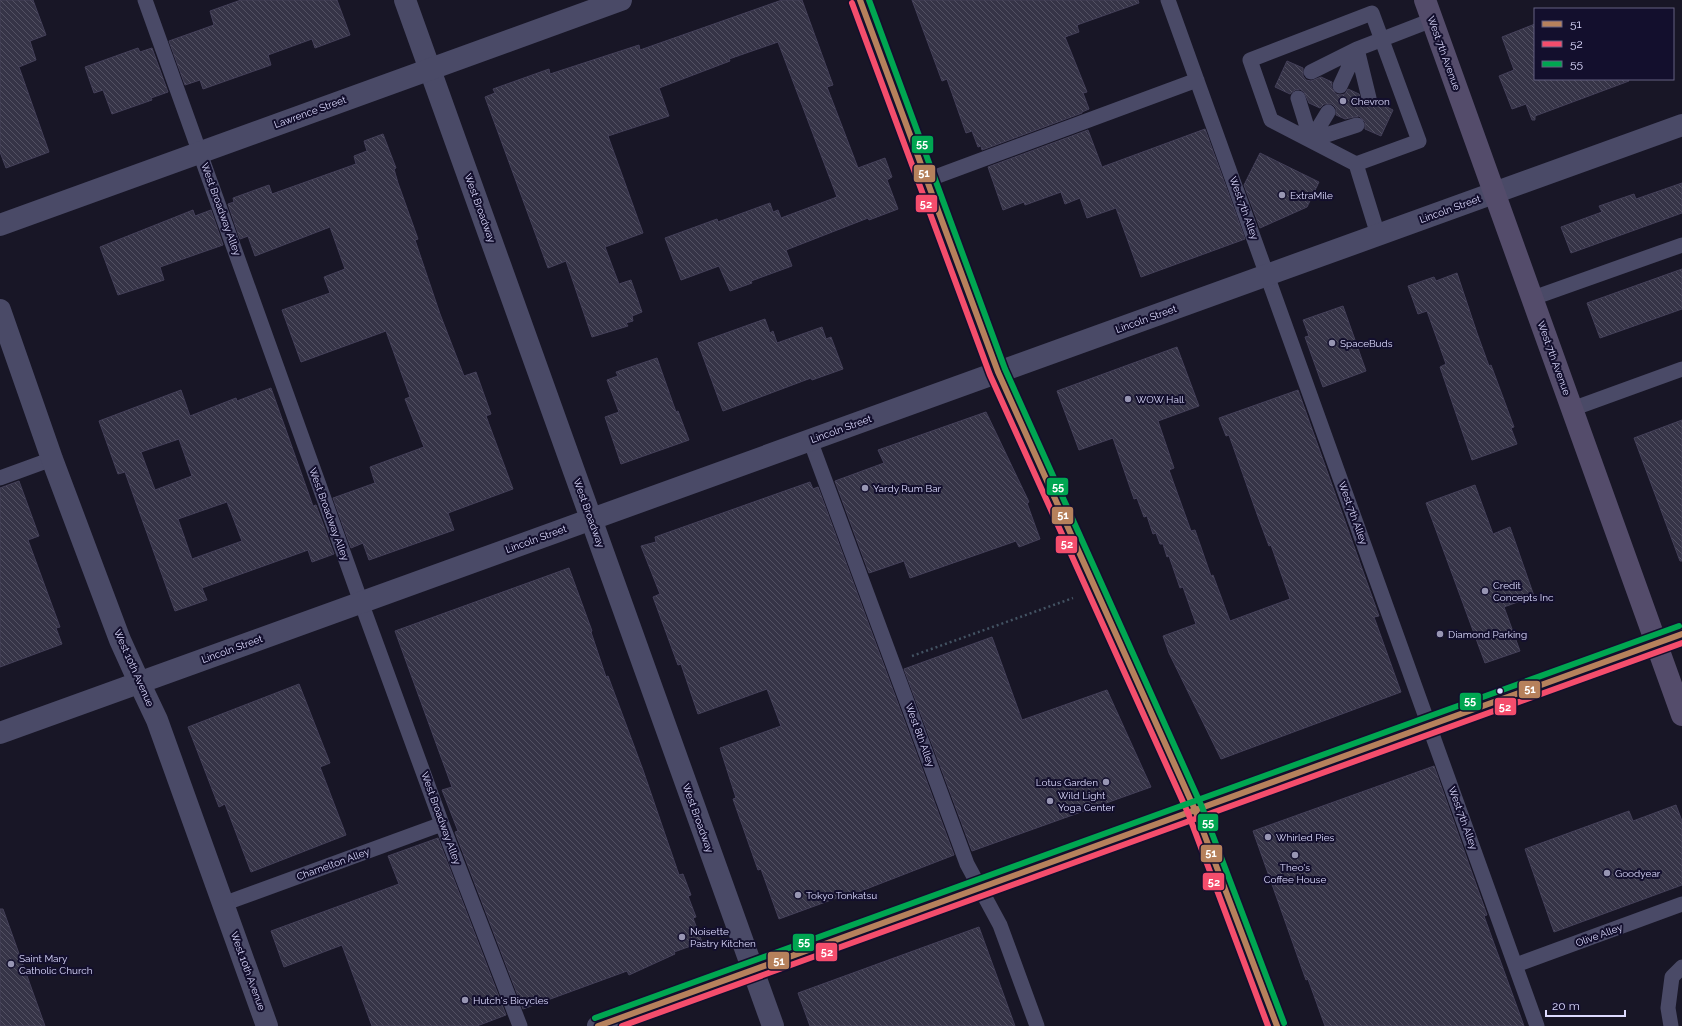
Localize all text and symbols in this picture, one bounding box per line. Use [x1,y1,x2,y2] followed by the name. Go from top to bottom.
[1534,8,1674,80] legend
[1425,14,1463,92] street label: West 7th Avenue
[1570,17,1582,31] text: 51
[1570,37,1583,51] text: 52
[1570,57,1584,71] text: 55
[272,94,348,130] street label: Lawrence Street
[1338,96,1348,106] marker: Chevron
[1351,96,1390,107] place label: Chevron
[911,135,934,154] line badge: 55
[916,138,928,151] text: 55
[199,161,243,257] street label: West Broadway Alley
[913,164,936,183] line badge: 51
[918,167,930,180] text: 51
[462,172,498,245] street label: West Broadway
[1227,175,1261,242] street label: West 7th Alley
[1277,190,1287,200] marker: ExtraMile
[1290,190,1333,201] place label: ExtraMile
[1418,193,1483,225] street label: Lincoln Street
[915,194,938,213] line badge: 52
[920,198,932,211] text: 52
[1114,303,1179,335] street label: Lincoln Street
[1535,319,1573,397] street label: West 7th Avenue
[1327,338,1337,348] marker: SpaceBuds
[1340,338,1393,349] place label: SpaceBuds
[1123,394,1133,404] marker: WOW Hall
[1136,394,1185,405] place label: WOW Hall
[809,413,874,445] street label: Lincoln Street
[307,466,351,562] street label: West Broadway Alley
[571,477,607,550] street label: West Broadway
[1046,477,1069,496] line badge: 55
[1336,480,1370,547] street label: West 7th Alley
[1052,481,1064,494] text: 55
[860,483,870,493] marker: Yardy Rum Bar
[873,483,942,494] place label: Yardy Rum Bar
[1051,506,1074,525] line badge: 51
[1057,509,1069,522] text: 51
[504,523,569,555] street label: Lincoln Street
[1055,535,1078,554] line badge: 52
[1061,538,1073,551] text: 52
[1493,580,1554,603] place label: Credit Concepts Inc
[1480,586,1490,596] marker: Credit Concepts Inc
[112,628,156,708] street label: West 10th Avenue
[1435,629,1445,639] marker: Diamond Parking
[1448,629,1527,640] place label: Diamond Parking
[200,633,265,665] street label: Lincoln Street
[1518,680,1541,699] line badge: 51
[1524,683,1536,696] text: 51
[1495,686,1505,696] unlabelled marker
[1459,692,1482,711] line badge: 55
[1464,695,1476,708] text: 55
[1494,697,1517,716] line badge: 52
[1499,701,1511,714] text: 52
[903,702,937,769] street label: West 8th Alley
[419,770,463,866] street label: West Broadway Alley
[1036,777,1098,788] place label: Lotus Garden
[1101,777,1111,787] marker: Lotus Garden
[680,782,716,855] street label: West Broadway
[1446,785,1480,852] street label: West 7th Alley
[1058,790,1115,813] place label: Wild Light Yoga Center
[1045,796,1055,806] marker: Wild Light Yoga Center
[1197,813,1219,832] line badge: 55
[1202,817,1214,830] text: 55
[1263,832,1273,842] marker: Whirled Pies
[1276,832,1335,843] place label: Whirled Pies
[1200,844,1223,863] line badge: 51
[295,846,371,882] street label: Charnelton Alley
[1205,847,1217,860] text: 51
[1290,850,1300,860] marker: Theo's Coffee House
[1264,862,1326,885] place label: Theo's Coffee House
[1602,868,1612,878] marker: Goodyear
[1615,868,1661,879] place label: Goodyear
[1202,872,1225,891] line badge: 52
[1208,876,1220,889] text: 52
[793,890,803,900] marker: Tokyo Tonkatsu
[806,890,877,901] place label: Tokyo Tonkatsu
[1574,921,1624,949] street label: Olive Alley
[690,926,756,949] place label: Noisette Pastry Kitchen
[229,930,267,1012] street label: West 10th Avenue
[677,932,687,942] marker: Noisette Pastry Kitchen
[792,933,815,952] line badge: 55
[798,936,810,949] text: 55
[815,942,838,962] line badge: 52
[821,946,833,959] text: 52
[767,951,790,970] line badge: 51
[19,953,93,976] place label: Saint Mary Catholic Church
[773,955,785,968] text: 51
[6,959,16,969] marker: Saint Mary Catholic Church
[1546,992,1625,1018] scale bar
[460,995,470,1005] marker: Hutch's Bicycles
[473,995,549,1006] place label: Hutch's Bicycles
[1552,999,1580,1013] text: 20 m

